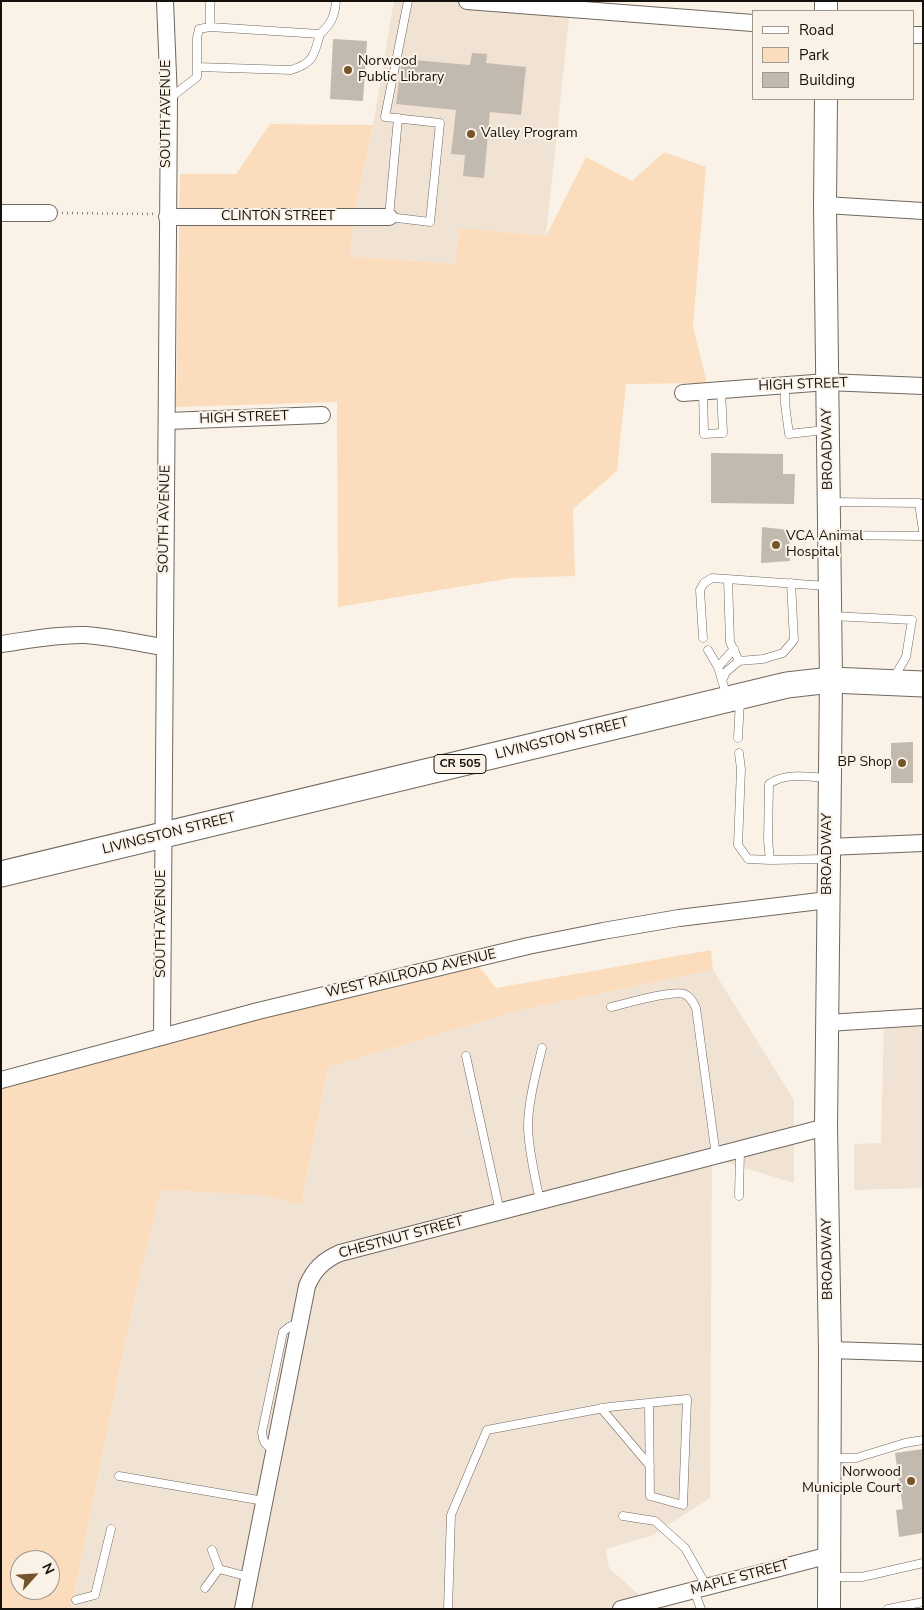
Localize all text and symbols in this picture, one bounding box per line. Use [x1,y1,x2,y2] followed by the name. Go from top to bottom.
[752,10,914,100] legend
[799,20,834,40] text: Road
[799,45,829,65] text: Park
[358,54,444,86] place label: Norwood Public Library
[159,60,175,168] street label: SOUTH AVENUE
[342,64,354,76] marker: Norwood Public Library
[799,70,855,90] text: Building
[481,126,578,142] place label: Valley Program
[465,128,477,140] marker: Valley Program
[221,209,335,225] street label: CLINTON STREET
[758,375,848,395] street label: HIGH STREET
[199,408,289,428] street label: HIGH STREET
[819,408,837,490] street label: BROADWAY
[156,465,174,573] street label: SOUTH AVENUE
[786,529,863,562] place label: VCA Animal Hospital
[770,539,782,551] marker: VCA Animal Hospital
[494,714,630,764] street label: LIVINGSTON STREET
[434,754,486,774] road number: CR 505
[838,755,892,771] place label: BP Shop
[896,757,908,769] marker: BP Shop
[101,809,237,859] street label: LIVINGSTON STREET
[820,813,836,895] street label: BROADWAY
[154,870,170,978] street label: SOUTH AVENUE
[324,946,498,1002] street label: WEST RAILROAD AVENUE
[337,1213,465,1263] street label: CHESTNUT STREET
[819,1218,837,1300] street label: BROADWAY
[802,1465,901,1498] place label: Norwood Municiple Court
[905,1475,917,1487] marker: Norwood Municiple Court
[10,1550,60,1600] north arrow
[689,1557,791,1599] street label: MAPLE STREET
[37,1560,59,1578] text: N

